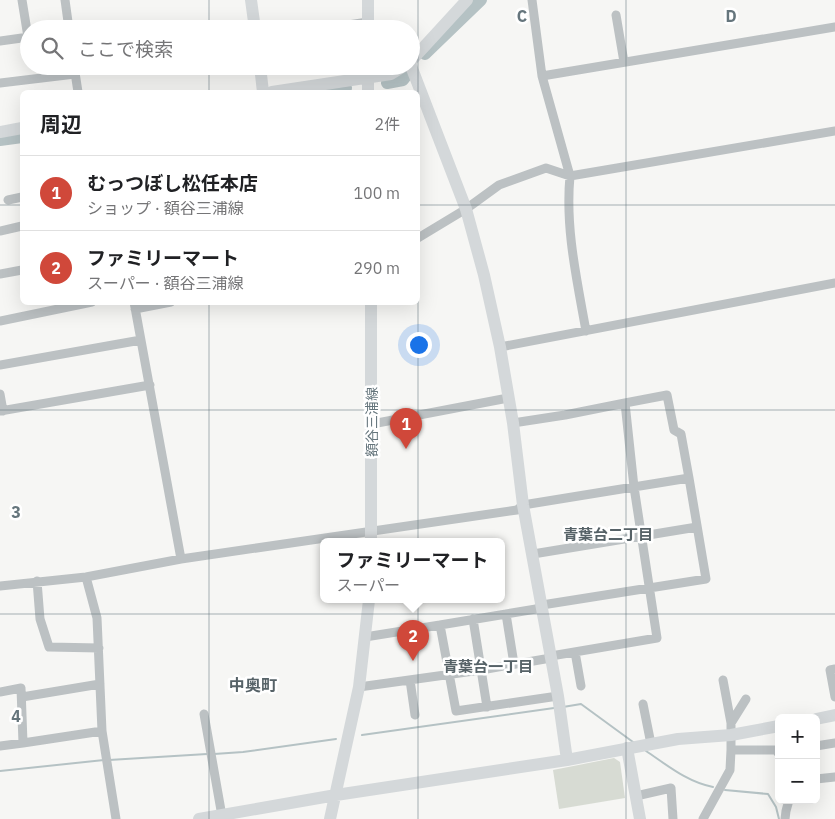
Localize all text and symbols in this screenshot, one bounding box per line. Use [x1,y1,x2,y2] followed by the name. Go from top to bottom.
[517,6,527,26] text: C
[725,6,737,26] text: D
[20,20,420,75] search box
[38,34,66,62] icon: search
[78,37,173,61] text: ここで検索
[40,110,82,138] text: 周辺
[374,114,400,134] text: 2件
[87,171,258,195] text: むっつぼし松任本店
[51,183,61,203] text: 1
[353,183,400,203] text: 100 m
[87,198,244,218] text: ショップ · 額谷三浦線
[87,246,239,270] text: ファミリーマート
[51,258,61,278] text: 2
[353,258,400,278] text: 290 m
[87,273,244,293] text: スーパー · 額谷三浦線
[406,332,432,358] your location
[363,387,381,457] street label: 額谷三浦線
[390,408,422,449] pin: 1
[11,502,21,522] text: 3
[563,525,653,544] district label: 青葉台二丁目
[320,538,505,603] popup
[336,548,489,572] text: ファミリーマート
[336,575,400,595] text: スーパー
[397,620,429,661] pin: 2
[443,657,533,676] district label: 青葉台一丁目
[229,675,277,695] district label: 中奥町
[11,706,21,726] text: 4
[775,714,820,804] map controls
[775,714,820,759] button: +
[775,759,820,804] button: −

